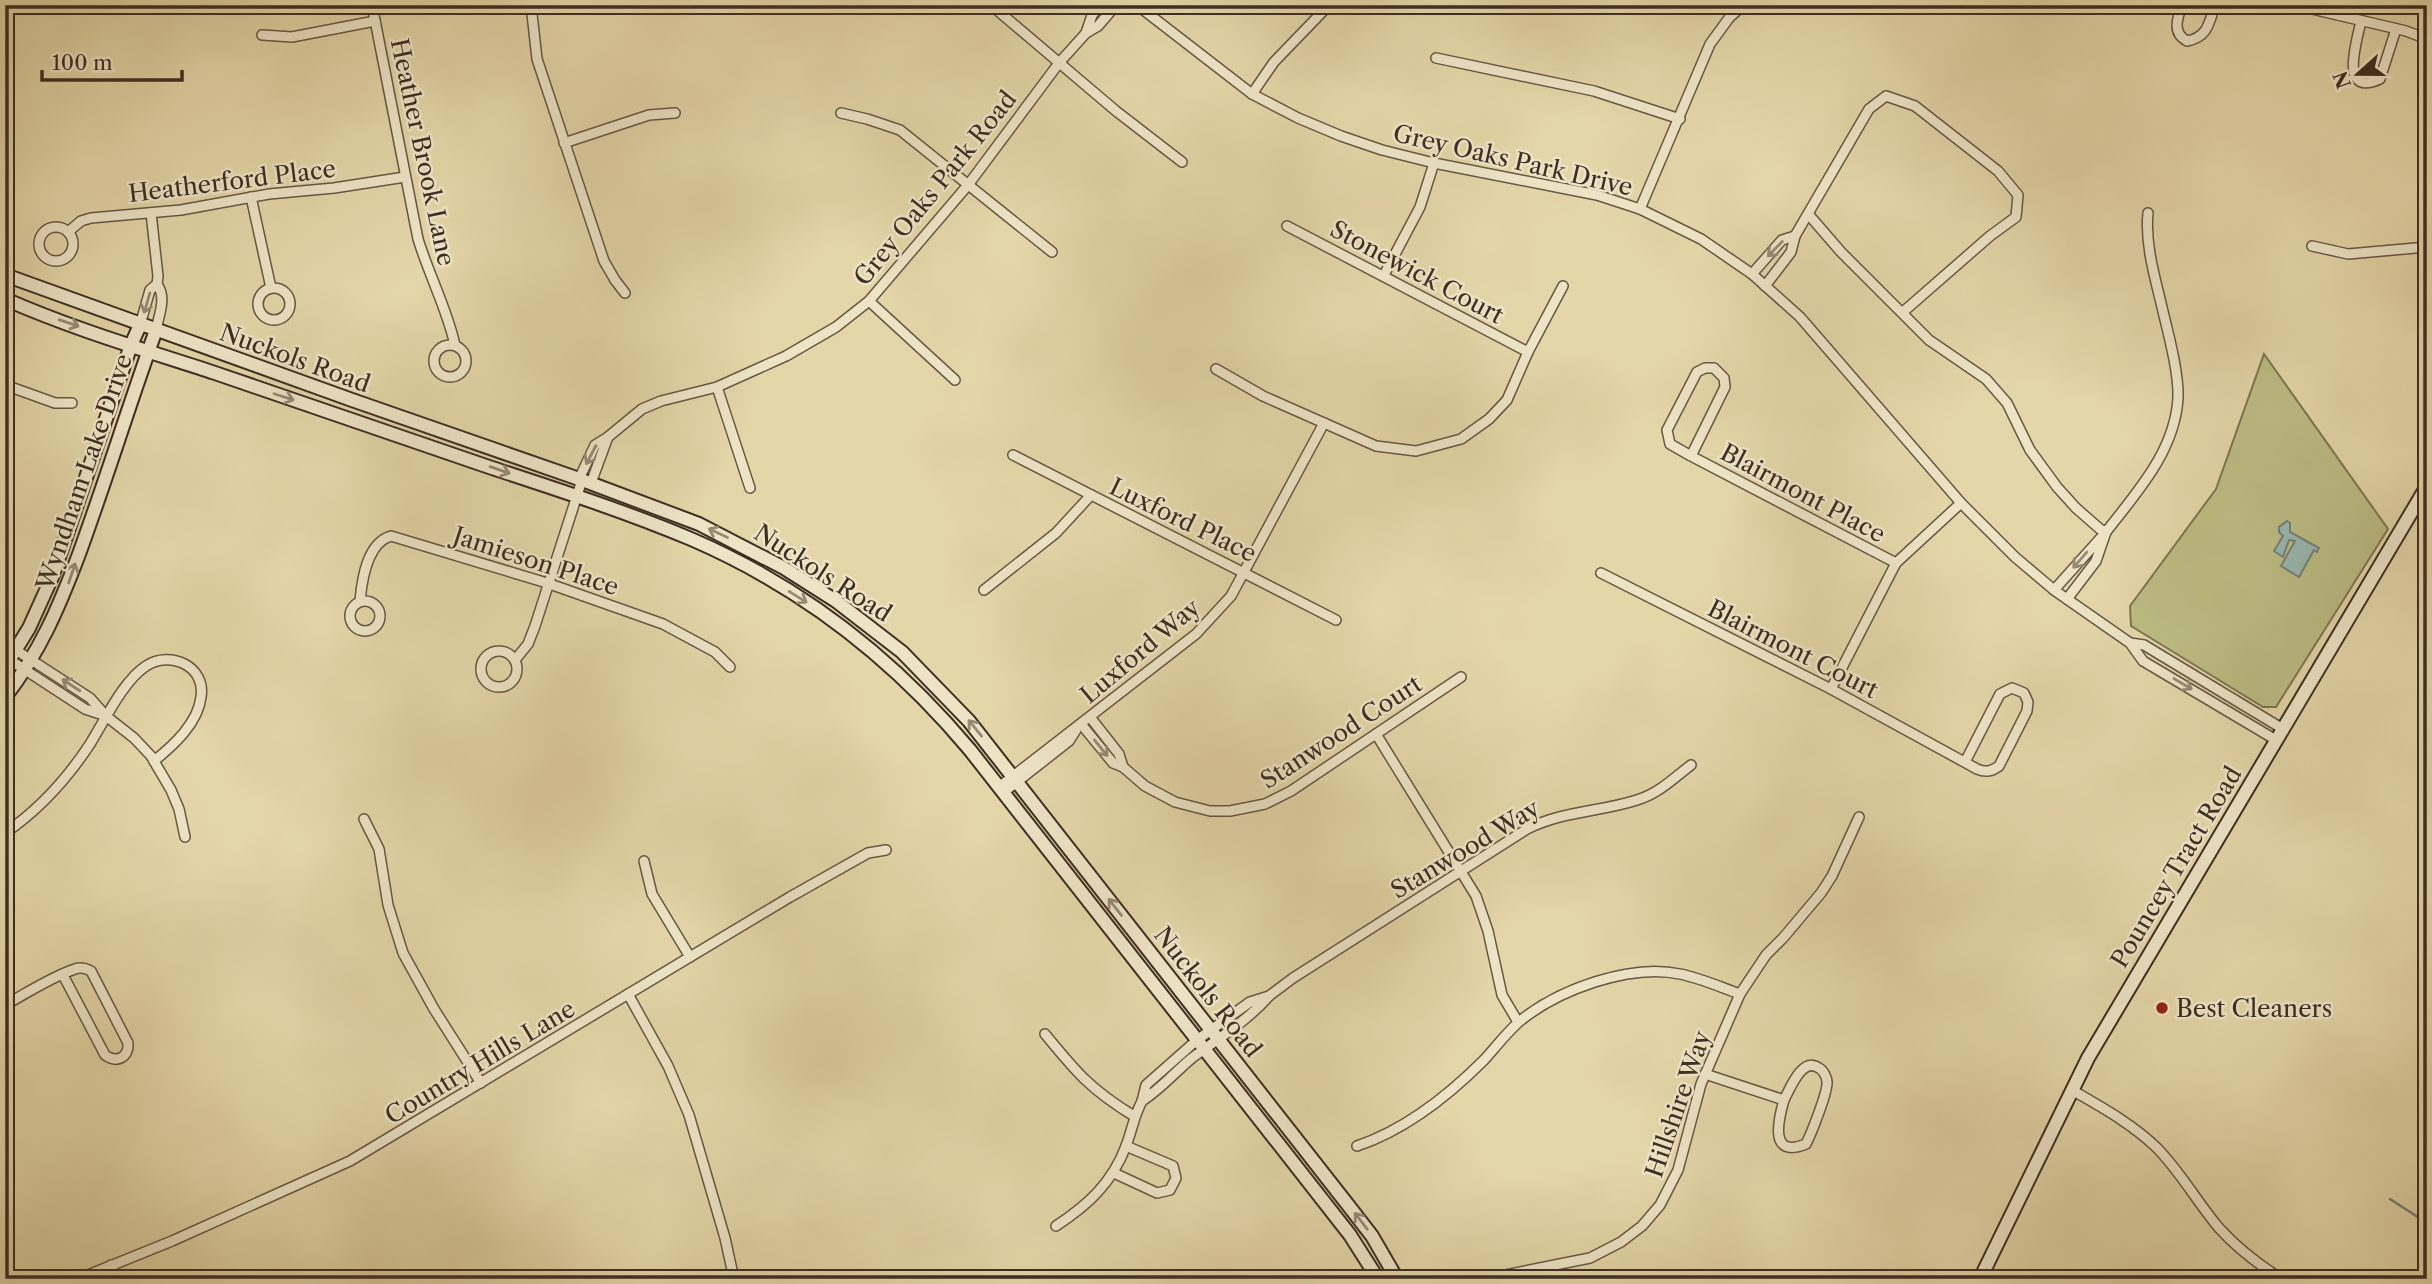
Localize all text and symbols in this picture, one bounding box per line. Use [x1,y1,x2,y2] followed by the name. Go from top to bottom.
[385,36,461,268] street label: Heather Brook Lane
[42,38,182,82] scale bar
[2324,38,2394,108] north arrow
[52,50,113,75] text: 100 m
[2329,68,2356,92] text: N
[848,85,1023,291] street label: Grey Oaks Park Road
[1390,118,1636,202] street label: Grey Oaks Park Drive
[127,154,337,208] street label: Heatherford Place
[1326,214,1509,330] street label: Stonewick Court
[1767,240,1784,257] one-way arrow
[139,292,152,314] one-way arrow
[58,317,80,330] one-way arrow
[216,317,374,399] street label: Nuckols Road
[30,350,138,595] street label: Wyndham Lake Drive
[273,392,295,404] one-way arrow
[1716,437,1890,549] street label: Blairmont Place
[584,444,597,465] one-way arrow
[488,465,510,477] one-way arrow
[1105,472,1261,568] street label: Luxford Place
[749,518,897,628] street label: Nuckols Road
[446,519,622,601] street label: Jamieson Place
[708,525,729,539] one-way arrow
[2072,551,2088,569] one-way arrow
[67,562,79,584] one-way arrow
[788,590,808,604] one-way arrow
[1074,592,1206,709] street label: Luxford Way
[1703,594,1884,705] street label: Blairmont Court
[1255,669,1427,795] street label: Stanwood Court
[62,678,81,692] one-way arrow
[2172,678,2192,692] one-way arrow
[967,720,982,738] one-way arrow
[1093,738,1108,756] one-way arrow
[2104,761,2248,973] street label: Pouncey Tract Road
[1385,793,1545,905] street label: Stanwood Way
[1107,898,1122,917] one-way arrow
[1148,921,1268,1063] street label: Nuckols Road
[380,994,580,1130] street label: Country Hills Lane
[2176,994,2332,1023] place label: Best Cleaners
[2154,1000,2170,1016] marker: Best Cleaners
[1639,1026,1717,1181] street label: Hillshire Way
[1353,1213,1368,1231] one-way arrow

